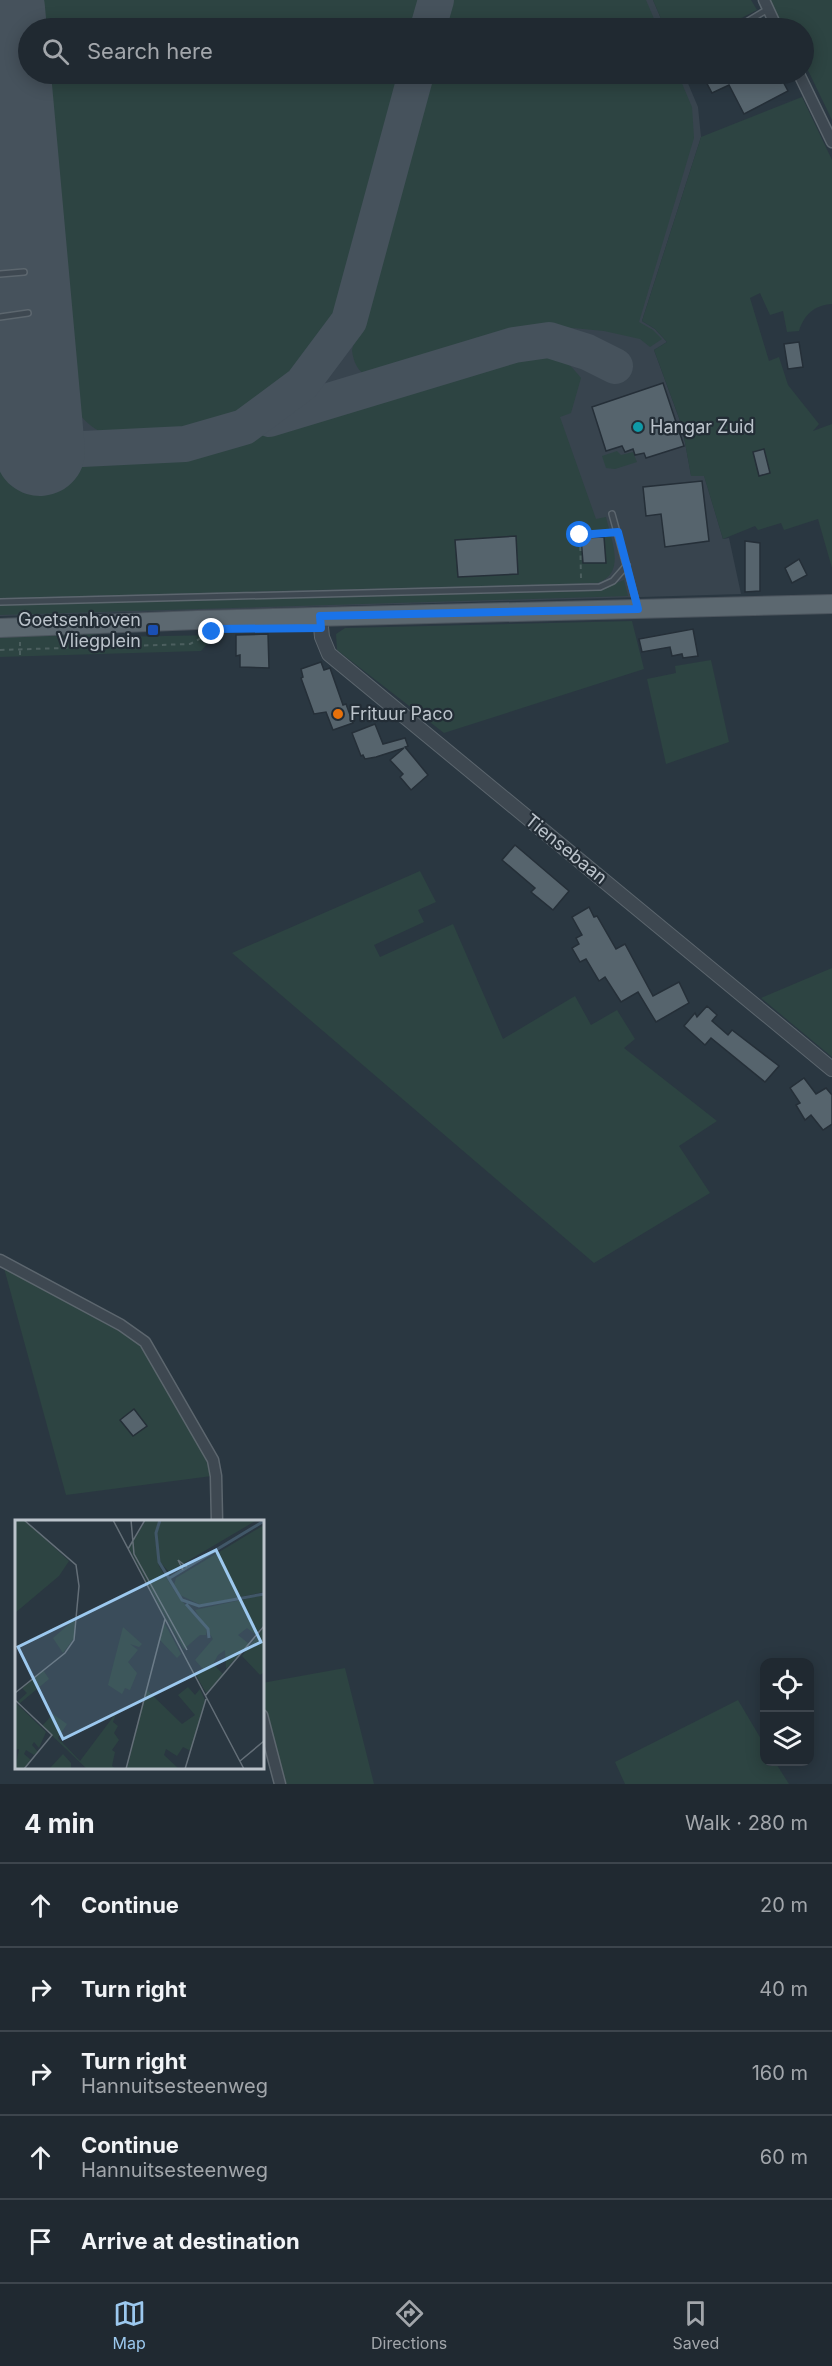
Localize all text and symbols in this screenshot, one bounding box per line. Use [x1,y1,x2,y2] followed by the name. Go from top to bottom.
[18,18,814,84] search box
[39,35,72,68] icon: search
[87,38,213,64] text: Search here
[650,416,754,437] place label: Hangar Zuid
[631,420,645,434] marker: Hangar Zuid
[566,521,592,547] route start
[18,609,141,651] place label: Goetsenhoven Vliegplein
[198,618,224,644] route end
[146,623,160,637] marker: Goetsenhoven Vliegplein
[350,703,453,724] place label: Frituur Paco
[331,707,345,721] marker: Frituur Paco
[521,809,611,888] street label: Tiensebaan
[15,1520,264,1769] inset map
[760,1658,814,1766] map controls
[760,1658,814,1712] button: locate
[760,1712,814,1766] button: layers
[24,1808,95,1839] text: 4 min
[685,1811,808,1835] text: Walk · 280 m
[24,1889,57,1922] icon: ahead
[81,1892,179,1918] text: Continue
[760,1893,808,1917] text: 20 m
[24,1973,57,2006] icon: right
[81,1976,187,2002] text: Turn right
[759,1977,808,2001] text: 40 m
[81,2048,187,2074] text: Turn right
[24,2057,57,2090] icon: right
[752,2061,808,2085] text: 160 m
[81,2074,268,2098] text: Hannuitsesteenweg
[81,2132,179,2158] text: Continue
[24,2141,57,2174] icon: ahead
[760,2145,808,2169] text: 60 m
[81,2158,268,2182] text: Hannuitsesteenweg
[24,2225,57,2258] icon: arrive
[81,2228,300,2254] text: Arrive at destination
[113,2297,146,2353] tab: Map
[371,2297,447,2353] tab: Directions
[673,2297,719,2353] tab: Saved

